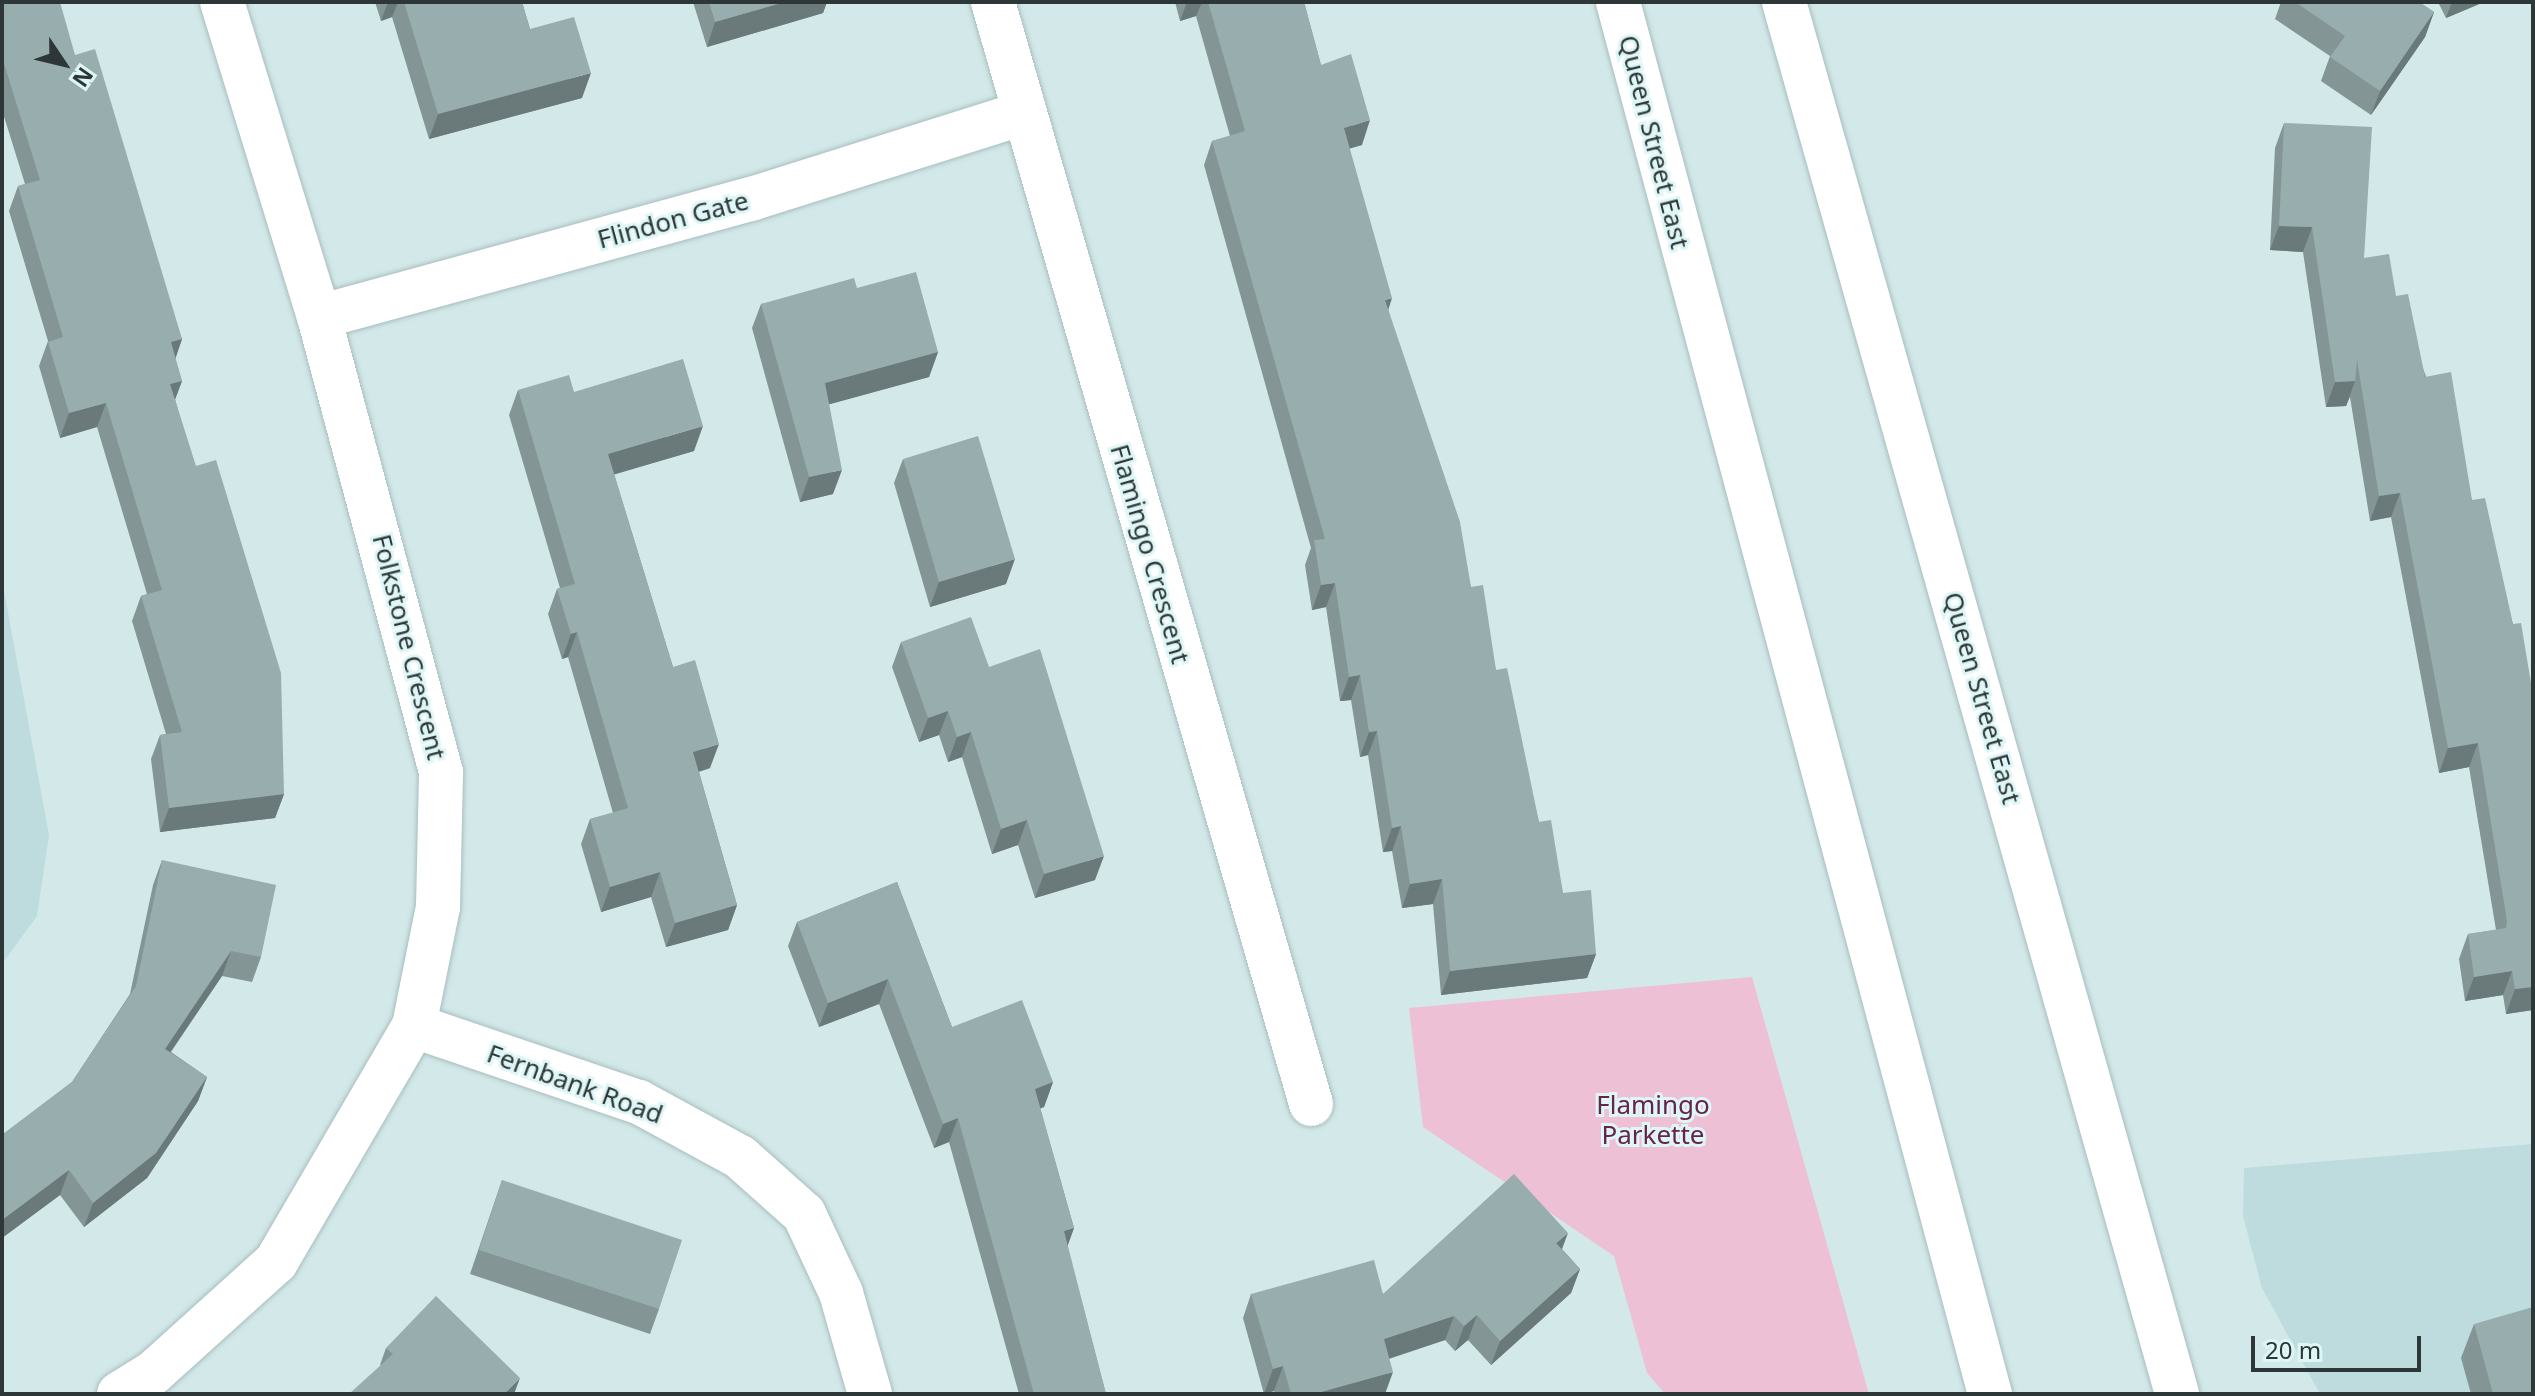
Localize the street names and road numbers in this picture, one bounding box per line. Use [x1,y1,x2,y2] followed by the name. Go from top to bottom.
[1612,32,1696,252] street label: Queen Street East
[594,185,752,255] street label: Flindon Gate
[1104,441,1196,667] street label: Flamingo Crescent
[366,531,452,763] street label: Folkstone Crescent
[1937,589,2027,807] street label: Queen Street East
[483,1038,667,1130] street label: Fernbank Road

